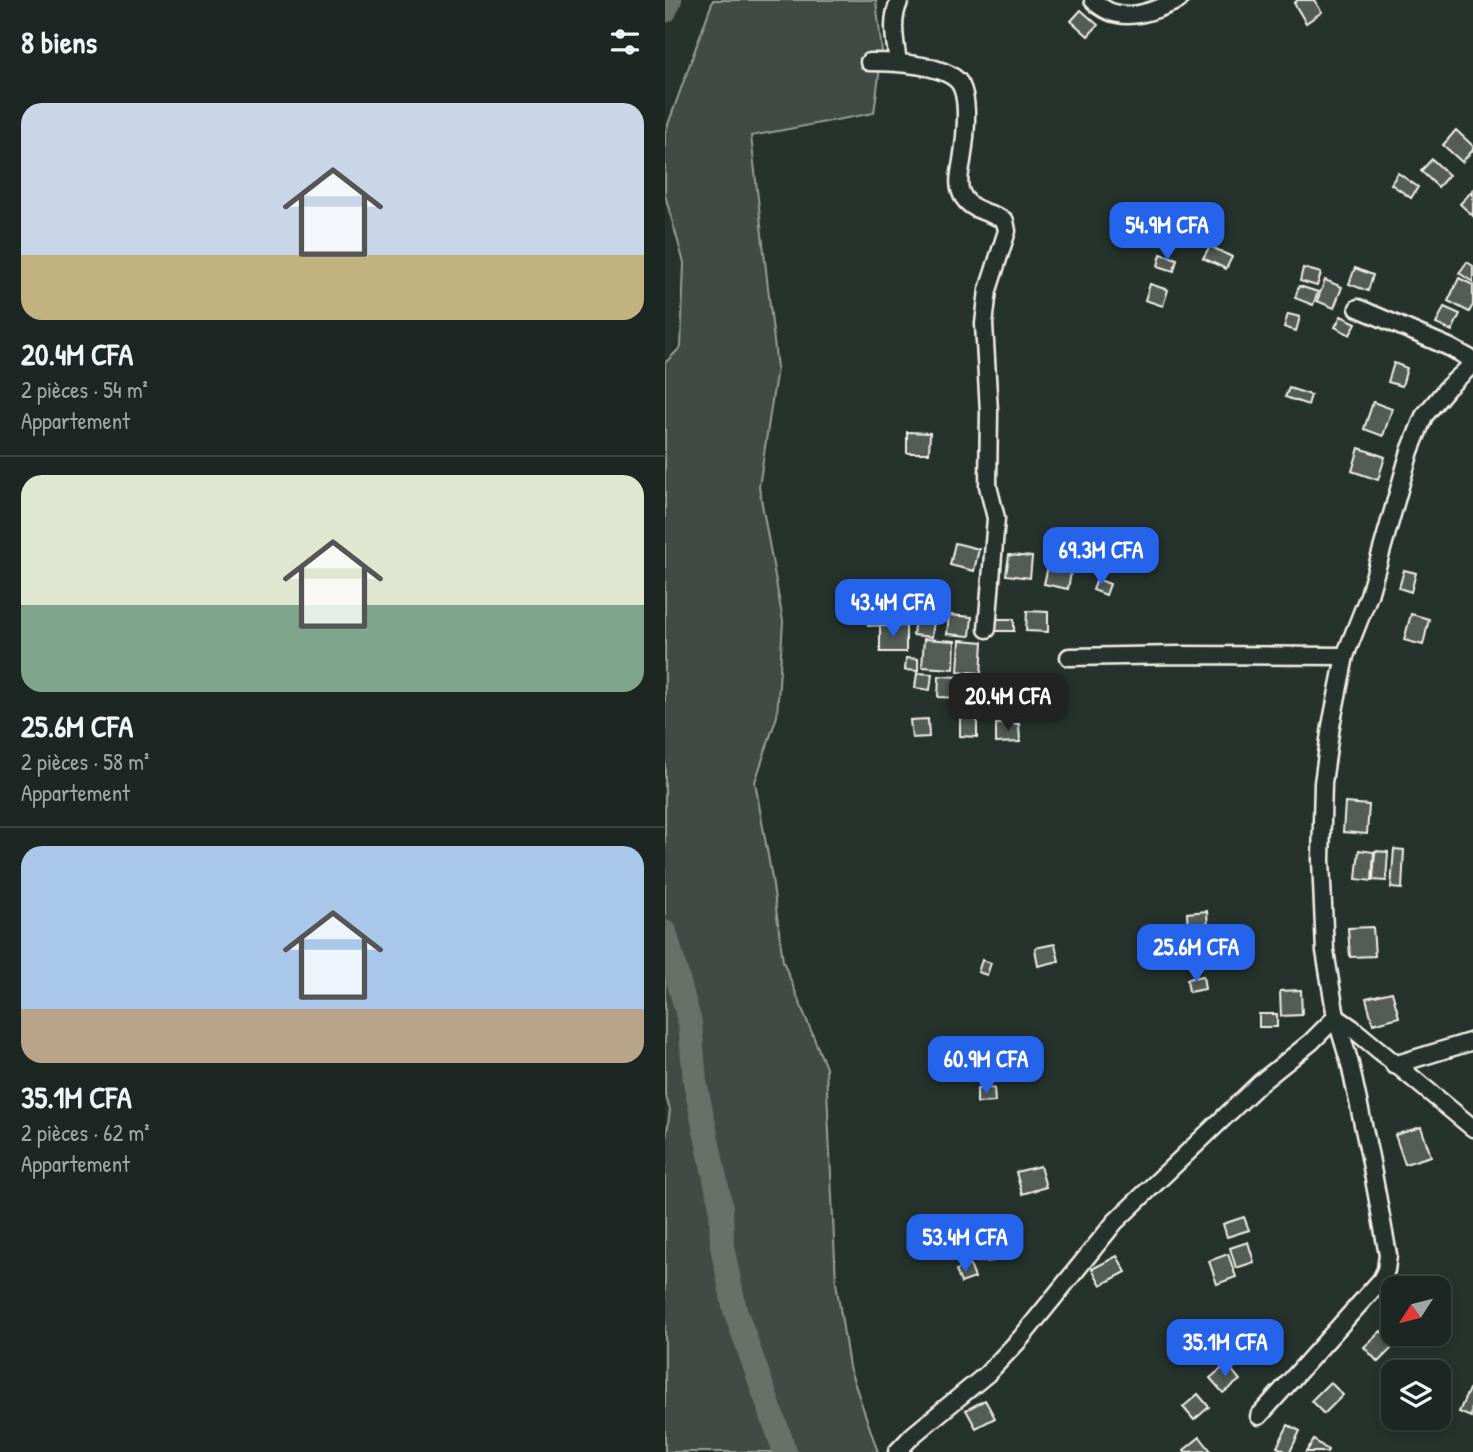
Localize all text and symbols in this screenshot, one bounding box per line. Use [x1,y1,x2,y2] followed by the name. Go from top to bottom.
[21,22,97,62] text: 8 biens
[606,23,644,61] icon: filters
[270,149,396,275] icon: home
[1087,202,1247,262] pin: 54.9M CFA
[1125,209,1209,240] text: 54.9M CFA
[21,334,133,374] text: 20.4M CFA
[21,374,148,405] text: 2 pièces · 54 m²
[21,405,130,436] text: Appartement
[270,521,396,647] icon: home
[1021,528,1181,587] pin: 69.3M CFA
[1059,534,1143,565] text: 69.3M CFA
[813,580,973,639] pin: 43.4M CFA
[851,586,935,617] text: 43.4M CFA
[928,674,1088,733] pin: 20.4M CFA
[965,680,1051,711] text: 20.4M CFA
[21,706,133,746] text: 25.6M CFA
[21,746,149,777] text: 2 pièces · 58 m²
[21,777,130,808] text: Appartement
[270,892,396,1018] icon: home
[1116,925,1276,984] pin: 25.6M CFA
[1153,931,1239,962] text: 25.6M CFA
[906,1036,1066,1096] pin: 60.9M CFA
[944,1043,1028,1074] text: 60.9M CFA
[21,1077,132,1117] text: 35.1M CFA
[21,1117,149,1148] text: 2 pièces · 62 m²
[21,1148,130,1179] text: Appartement
[885,1214,1045,1274] pin: 53.4M CFA
[922,1221,1008,1252] text: 53.4M CFA
[1381,1276,1451,1346] north arrow
[1381,1276,1451,1430] map controls
[1145,1320,1305,1379] pin: 35.1M CFA
[1183,1326,1267,1357] text: 35.1M CFA
[1381,1360,1451,1430] button: layers

